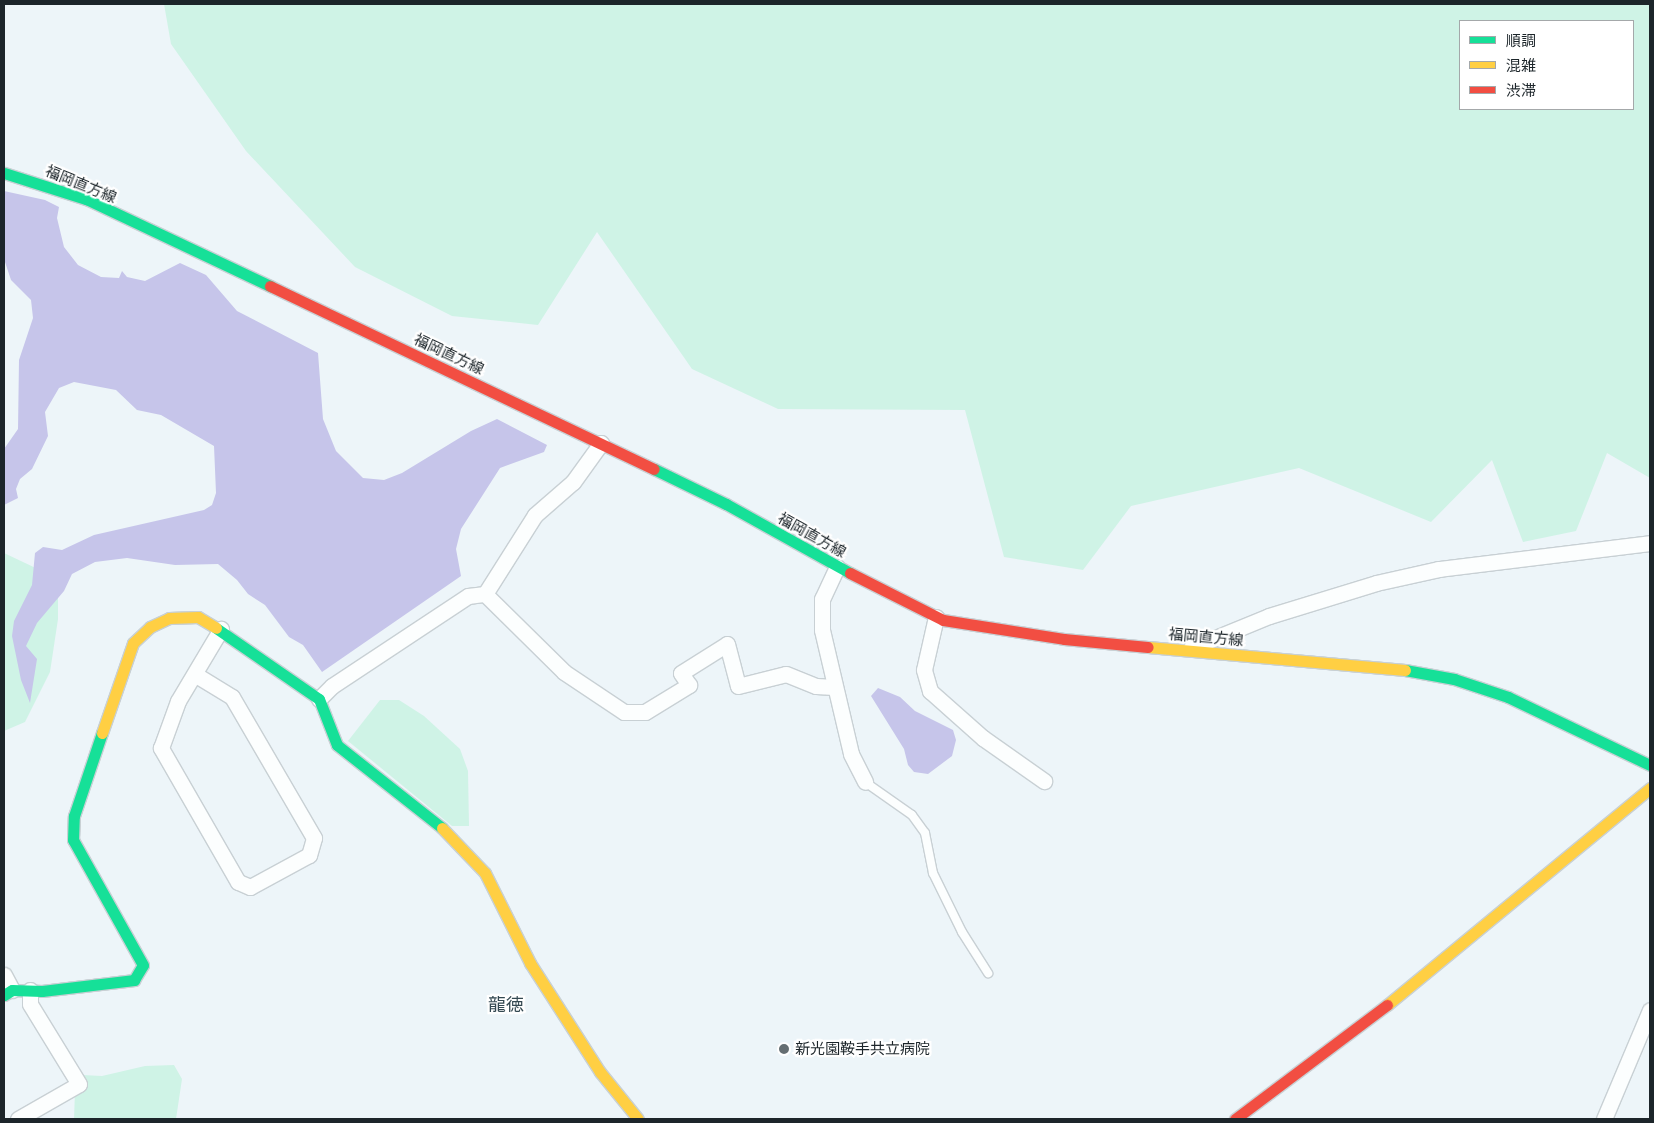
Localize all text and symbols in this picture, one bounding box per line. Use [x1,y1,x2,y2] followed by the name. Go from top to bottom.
[1459,20,1634,110] legend
[1506,30,1536,51] text: 順調
[1506,55,1536,76] text: 混雑
[1506,80,1536,101] text: 渋滞
[43,162,119,206] street label: 福岡直方線
[411,330,487,378] street label: 福岡直方線
[775,509,849,561] street label: 福岡直方線
[1168,625,1244,649] street label: 福岡直方線
[488,993,524,1015] district label: 龍徳
[795,1040,930,1058] place label: 新光園鞍手共立病院
[777,1042,791,1056] marker: 新光園鞍手共立病院

